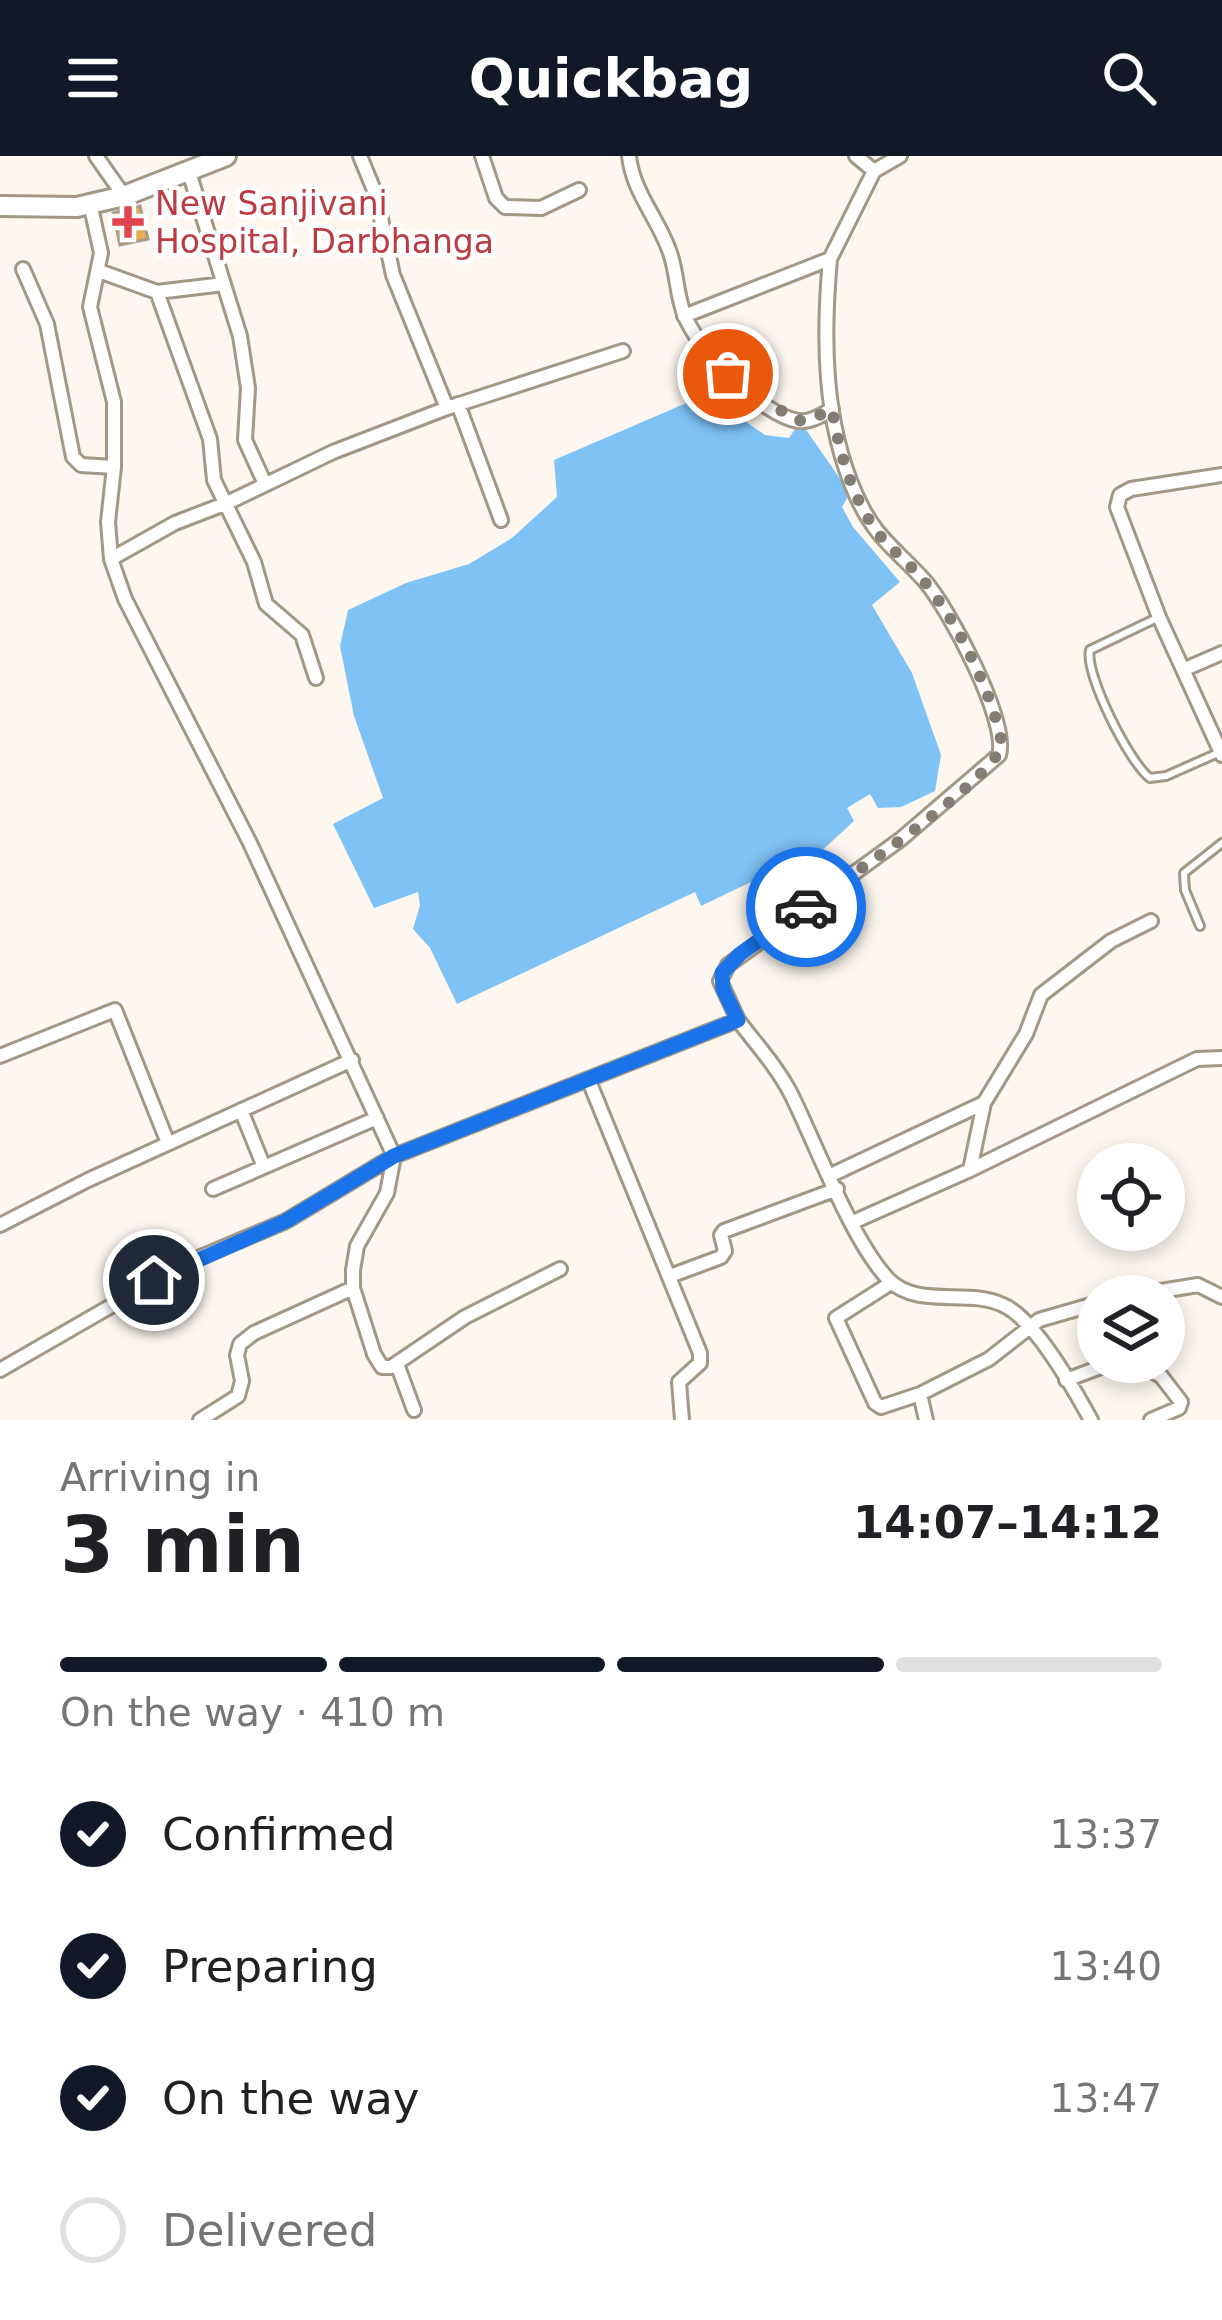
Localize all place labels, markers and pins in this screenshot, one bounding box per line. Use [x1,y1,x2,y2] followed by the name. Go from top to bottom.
[155,184,494,261] place label: New Sanjivani Hospital, Darbhanga
[112,206,144,238] marker: New Sanjivani Hospital, Darbhanga
[677,323,779,425] pin
[103,1229,205,1331] pin

